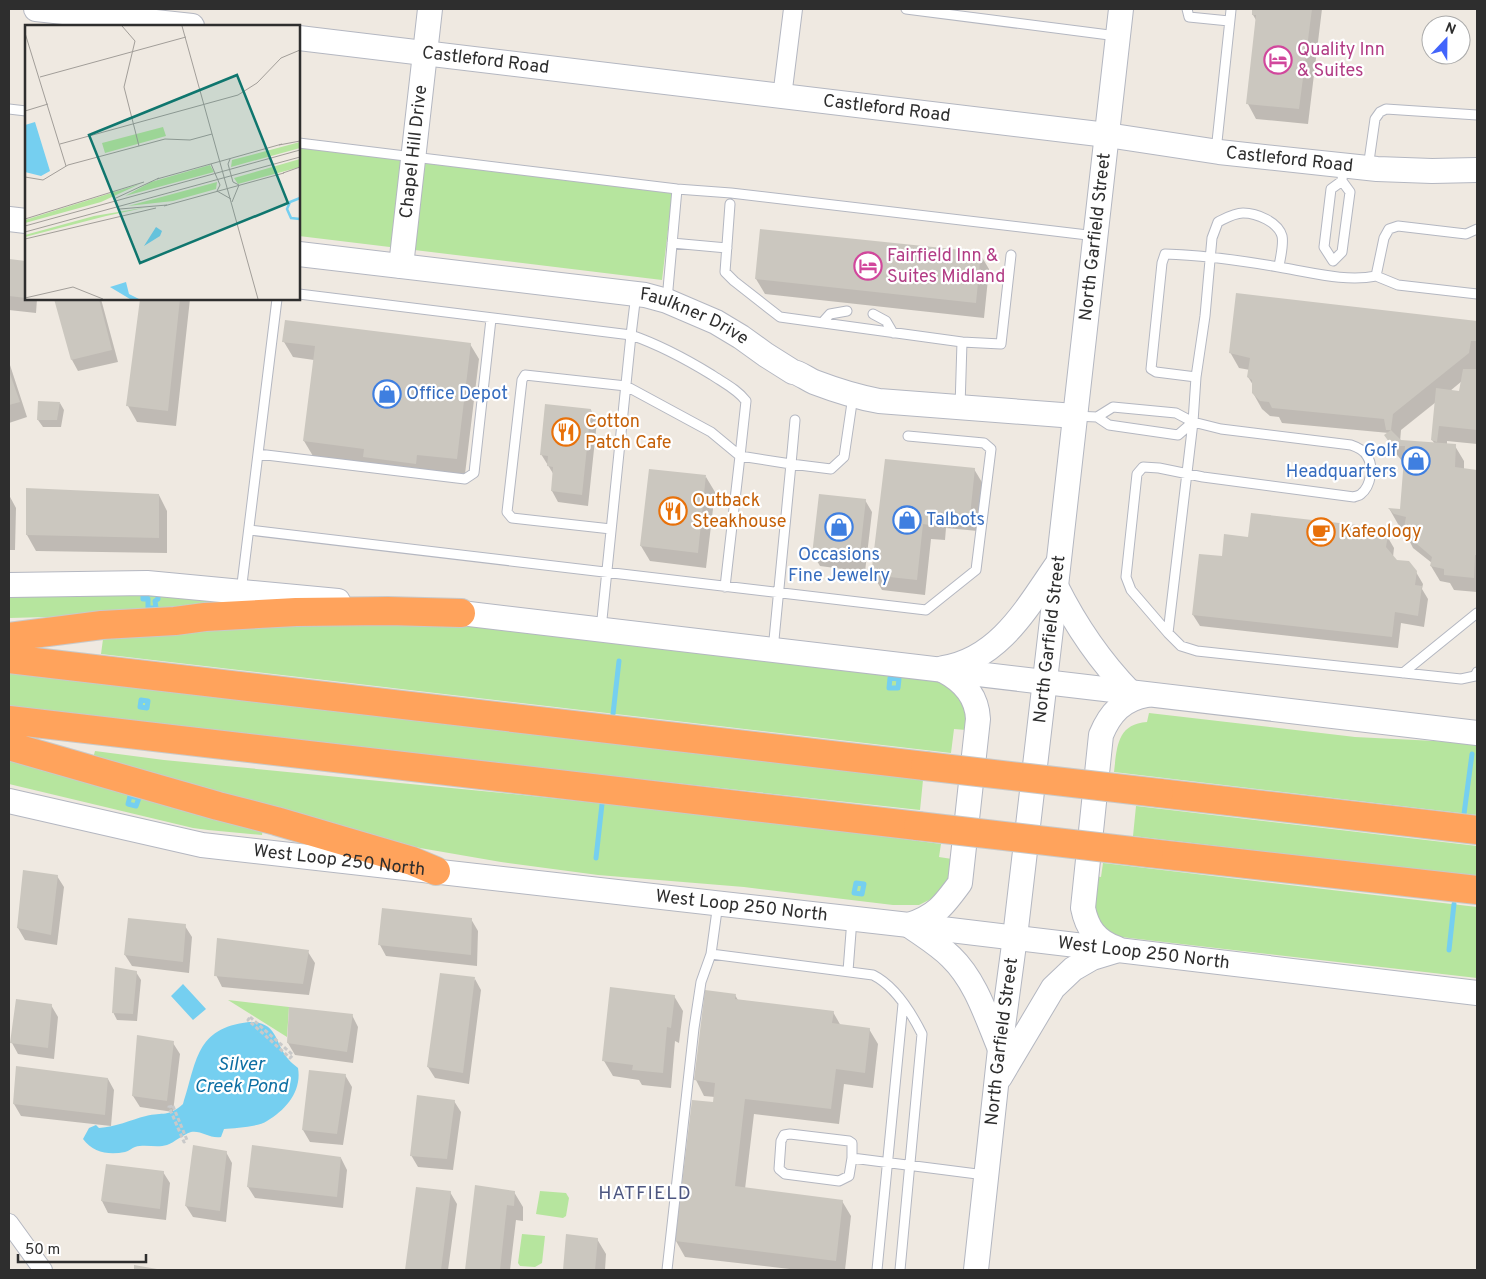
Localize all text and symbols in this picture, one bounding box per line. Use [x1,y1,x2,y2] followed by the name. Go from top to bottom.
[1421,15,1471,65] north arrow
[1442,20,1458,39] text: N
[25,25,300,300] inset map
[1297,39,1385,83] place label: Quality Inn & Suites
[421,41,551,79] street label: Castleford Road
[1263,45,1293,75] hotel icon: Quality Inn & Suites
[395,84,433,220] street label: Chapel Hill Drive
[822,90,952,128] street label: Castleford Road
[1225,141,1354,178] street label: Castleford Road
[1074,152,1116,322] street label: North Garfield Street
[887,245,1005,289] place label: Fairfield Inn & Suites Midland
[853,251,883,281] hotel icon: Fairfield Inn & Suites Midland
[639,283,753,350] street label: Faulkner Drive
[372,379,402,409] shop icon: Office Depot
[406,383,508,406] place label: Office Depot
[585,411,672,455] place label: Cotton Patch Cafe
[551,417,581,447] restaurant icon: Cotton Patch Cafe
[1286,440,1397,484] place label: Golf Headquarters
[1401,446,1431,476] shop icon: Golf Headquarters
[692,490,786,534] place label: Outback Steakhouse
[658,496,688,526] restaurant icon: Outback Steakhouse
[892,505,922,535] shop icon: Talbots
[926,509,985,532] place label: Talbots
[824,512,854,542] shop icon: Occasions Fine Jewelry
[1306,517,1336,547] cafe icon: Kafeology
[1340,521,1422,544] place label: Kafeology
[788,544,890,588] place label: Occasions Fine Jewelry
[1029,554,1071,725] street label: North Garfield Street
[252,839,426,882] street label: West Loop 250 North
[654,885,829,927] street label: West Loop 250 North
[1057,931,1231,975] street label: West Loop 250 North
[980,956,1024,1127] street label: North Garfield Street
[194,1053,290,1099] water label: Silver Creek Pond
[598,1182,692,1206] district label: HATFIELD
[18,1232,145,1264] scale bar
[25,1241,60,1260] text: 50 m

